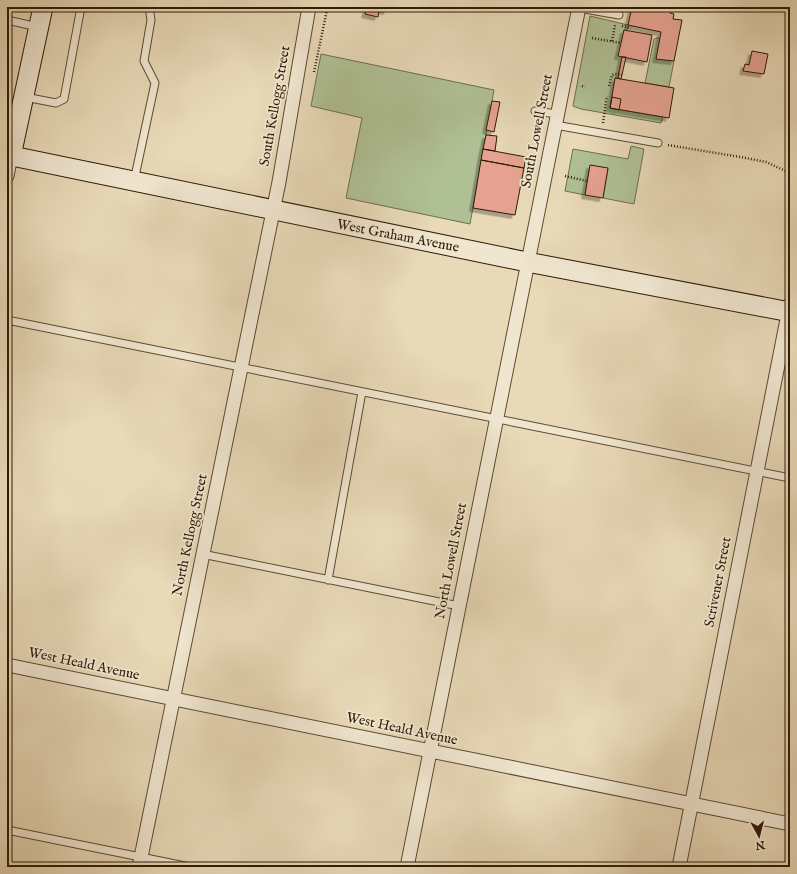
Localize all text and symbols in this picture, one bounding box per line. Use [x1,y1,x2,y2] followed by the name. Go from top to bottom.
[256,44,294,168] street label: South Kellogg Street
[517,72,557,190] street label: South Lowell Street
[335,215,461,257] street label: West Graham Avenue
[168,472,212,598] street label: North Kellogg Street
[431,501,471,621] street label: North Lowell Street
[700,535,736,629] street label: Scrivener Street
[27,643,142,685] street label: West Heald Avenue
[345,708,460,750] street label: West Heald Avenue
[739,816,779,856] north arrow
[754,837,767,853] text: N

